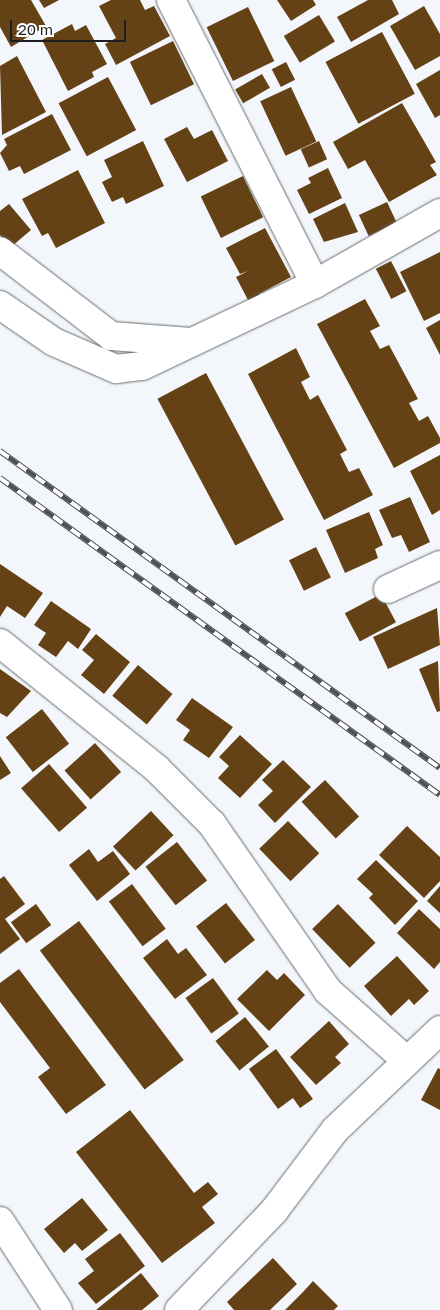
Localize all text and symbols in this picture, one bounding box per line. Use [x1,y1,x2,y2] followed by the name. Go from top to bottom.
[12,10,129,42] scale bar
[18,20,53,38] text: 20 m

